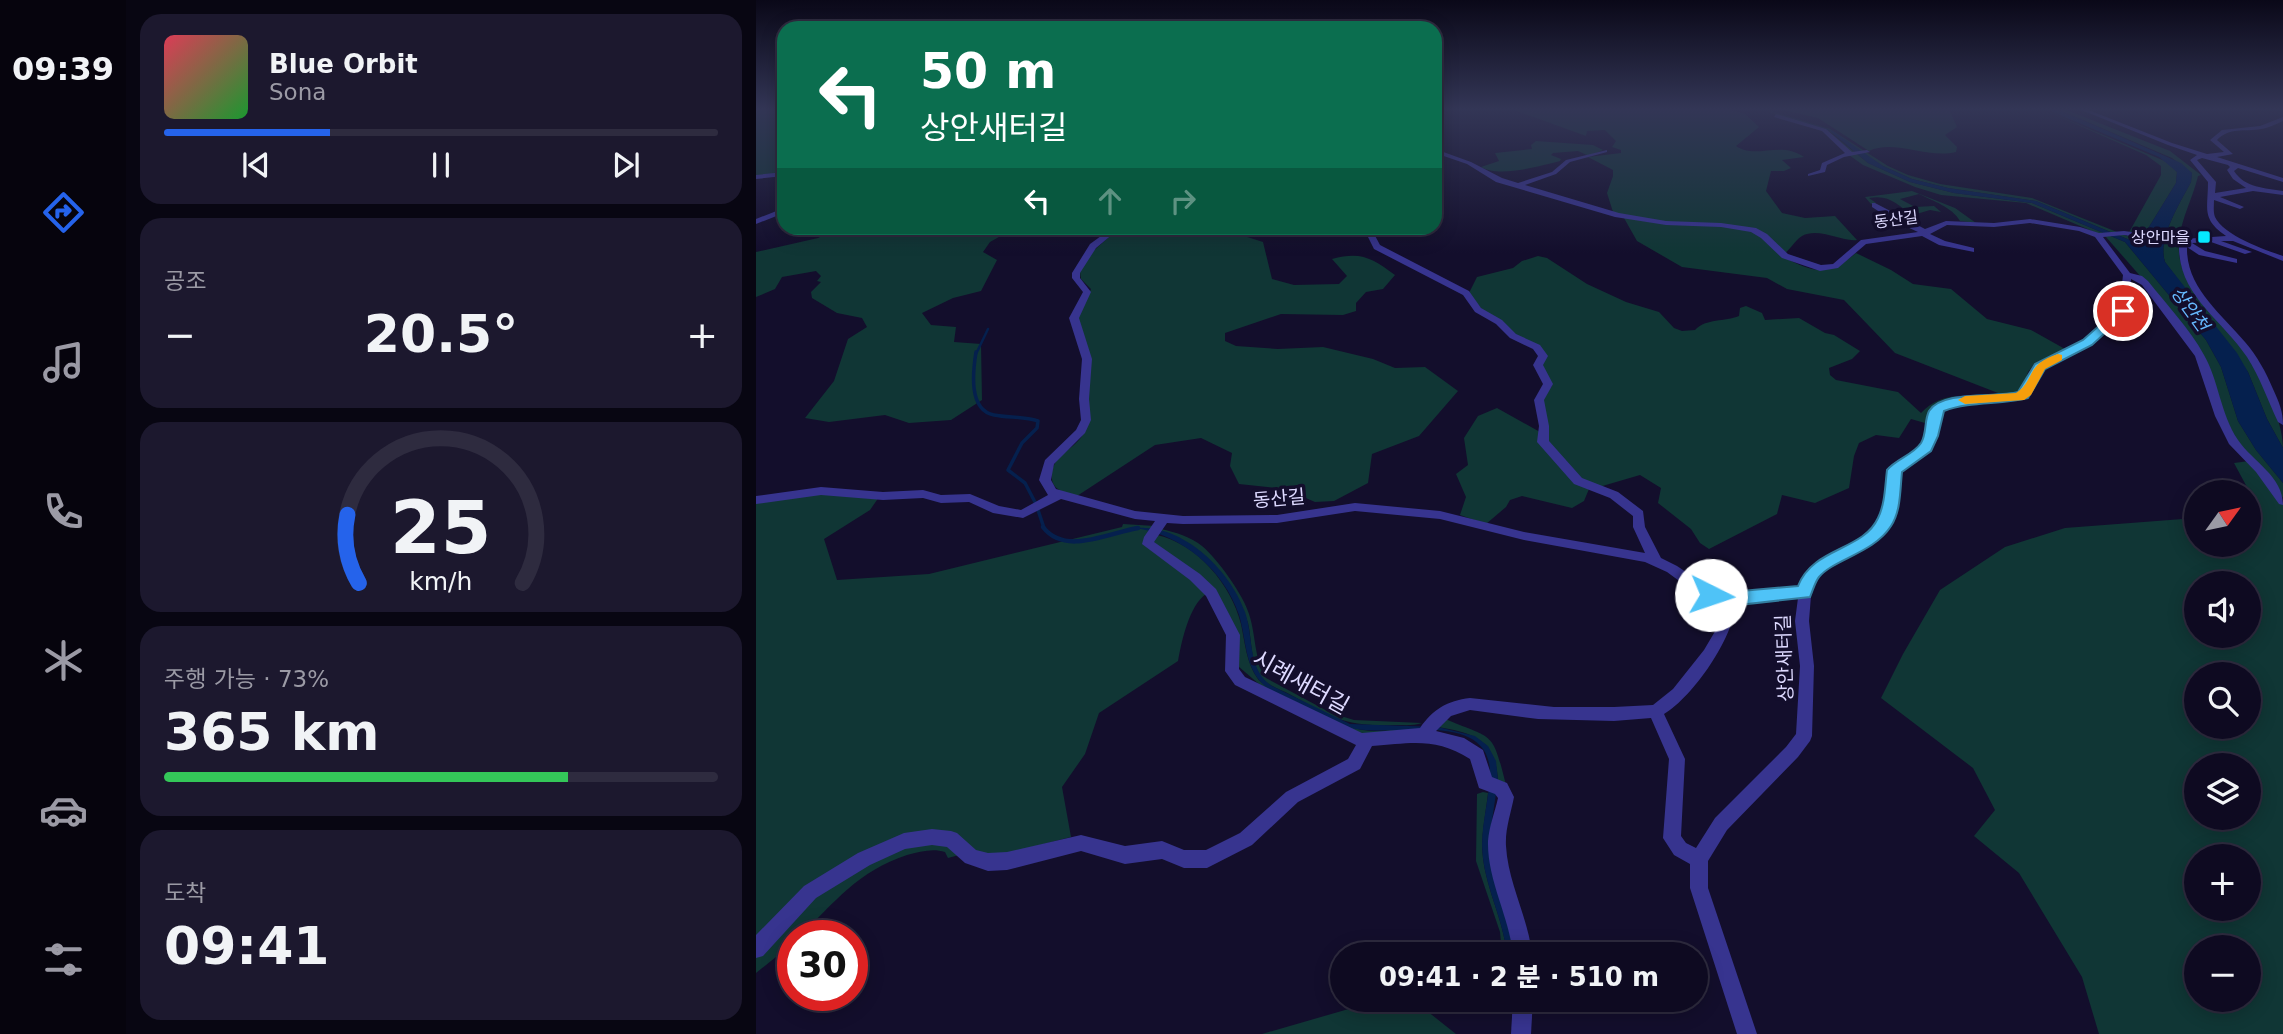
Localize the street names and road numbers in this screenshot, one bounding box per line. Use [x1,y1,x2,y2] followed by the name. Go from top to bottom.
[1873,207,1919,232] street label: 동산길
[1252,485,1306,511] street label: 동산길
[1771,614,1797,702] street label: 상안새터길
[1248,645,1354,719] street label: 시례새터길

